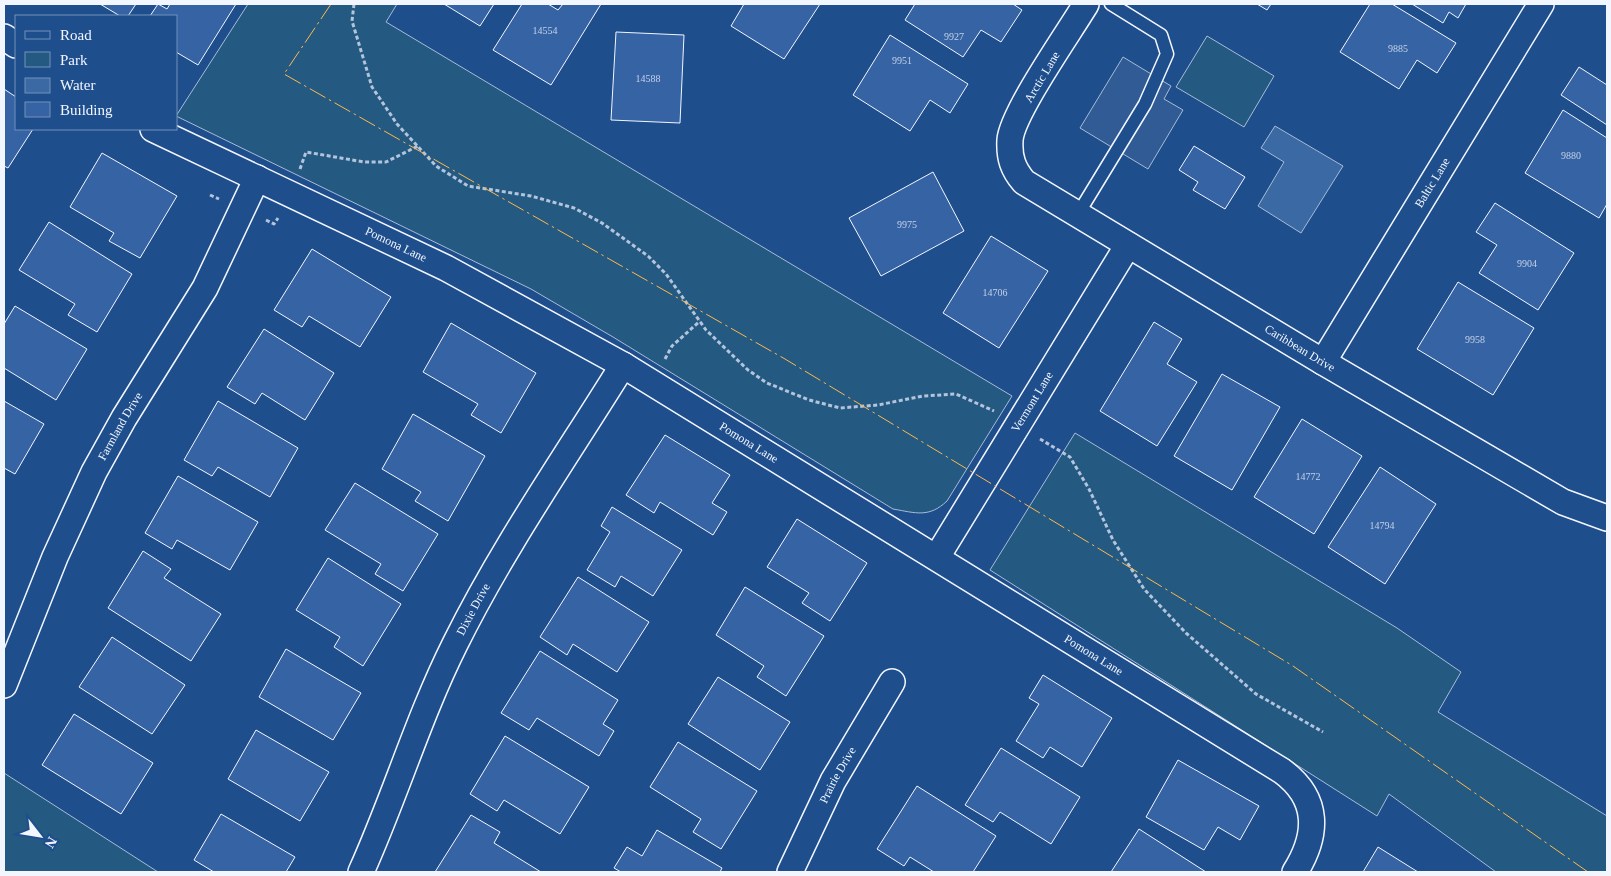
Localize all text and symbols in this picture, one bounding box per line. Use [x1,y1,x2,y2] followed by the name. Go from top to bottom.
[15,15,178,130] legend
[533,25,558,36] house number: 14554
[60,27,92,43] text: Road
[944,31,964,42] house number: 9927
[1388,43,1408,54] house number: 9885
[1021,49,1063,105] street label: Arctic Lane
[60,52,88,68] text: Park
[892,55,912,66] house number: 9951
[636,73,661,84] house number: 14588
[60,77,95,93] text: Water
[60,102,113,118] text: Building
[1561,150,1581,161] house number: 9880
[1412,155,1453,210] street label: Baltic Lane
[897,219,917,230] house number: 9975
[363,224,429,265] street label: Pomona Lane
[1517,258,1537,269] house number: 9904
[983,287,1008,298] house number: 14706
[1262,322,1338,375] street label: Caribbean Drive
[1465,334,1485,345] house number: 9958
[1008,369,1056,435] street label: Vermont Lane
[95,390,145,463] street label: Farmland Drive
[717,419,781,466] street label: Pomona Lane
[1296,471,1321,482] house number: 14772
[1370,520,1395,531] house number: 14794
[454,581,493,638] street label: Dixie Drive
[1062,632,1126,678] street label: Pomona Lane
[816,744,859,806] street label: Prairie Drive
[15,811,65,861] north arrow
[42,834,60,851] text: N

